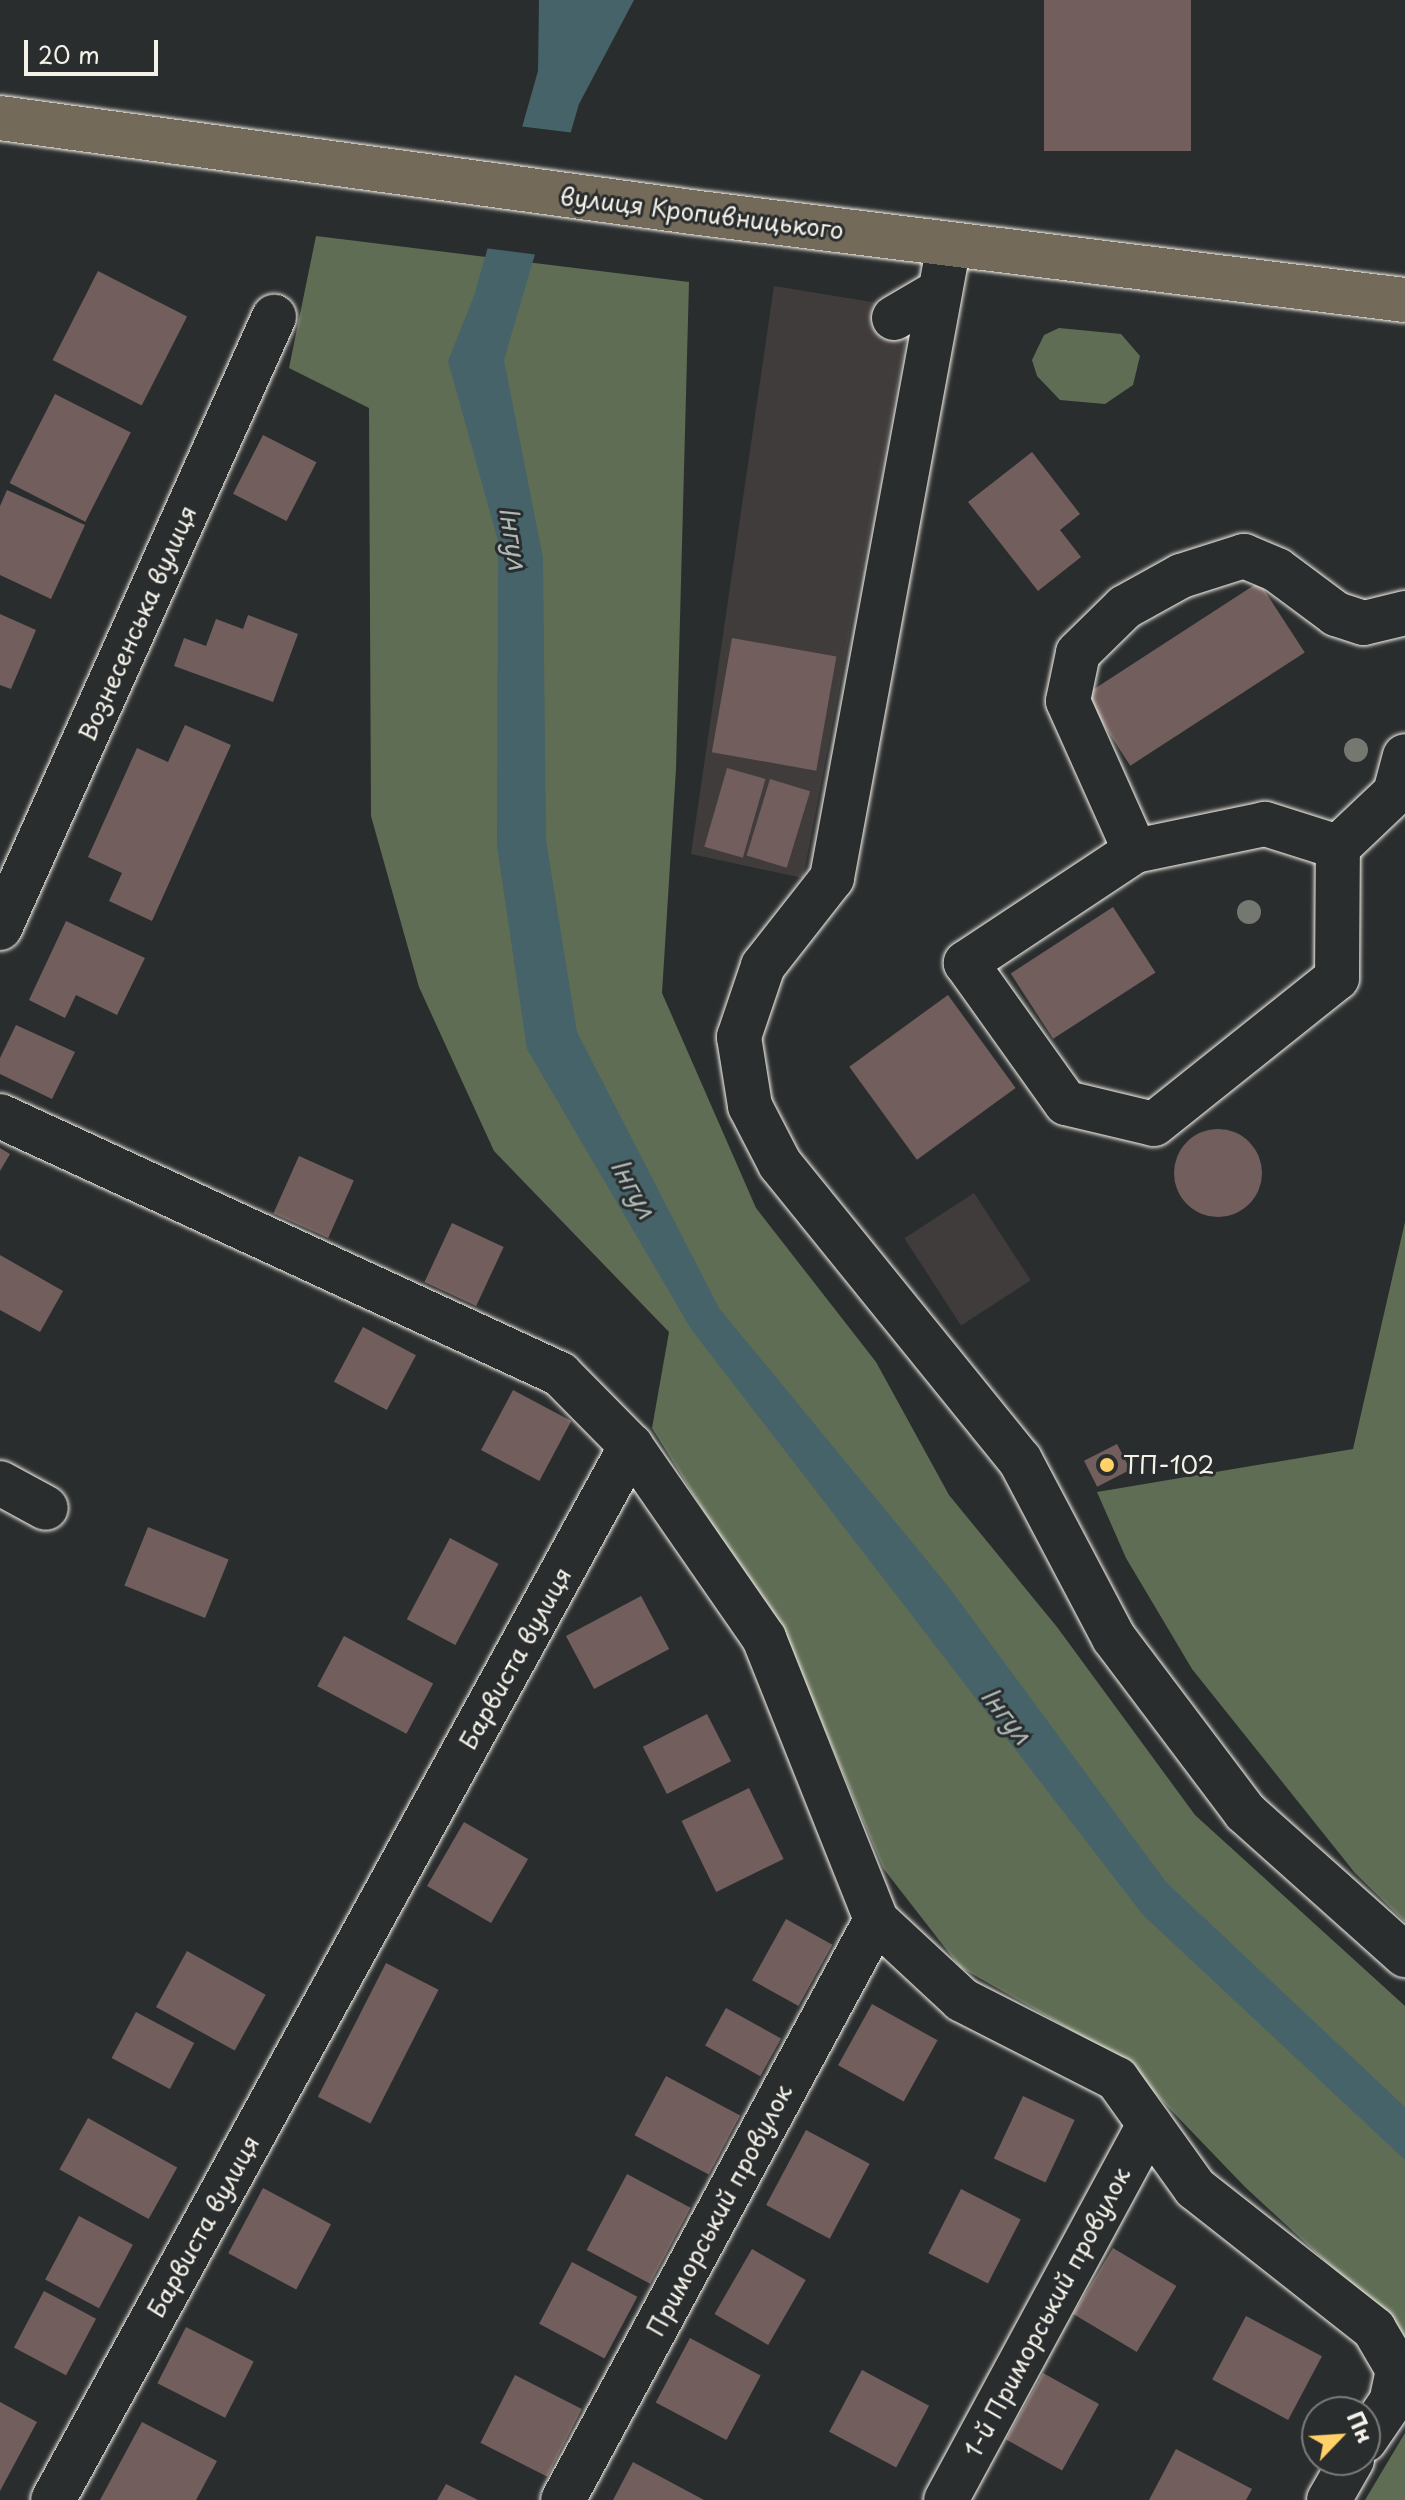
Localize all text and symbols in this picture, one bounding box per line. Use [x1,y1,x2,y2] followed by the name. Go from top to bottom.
[28,24,162,74] scale bar
[38,36,100,72] text: 20 m
[558,181,846,245] street label: вулиця Кропивницького
[72,500,202,746] street label: Вознесенська вулиця
[494,504,534,572] water label: Інгул
[605,1153,663,1223] water label: Інгул
[1123,1451,1214,1479] place label: ТП-102
[1098,1456,1116,1474] marker: ТП-102
[453,1562,577,1754] street label: Барвиста вулиця
[975,1681,1039,1749] water label: Інгул
[640,2079,798,2341] street label: Приморський провулок
[141,2130,265,2322] street label: Барвиста вулиця
[958,2162,1136,2462] street label: 1-й Приморський провулок
[1301,2396,1381,2476] north arrow
[1340,2405,1383,2448] text: Пн

